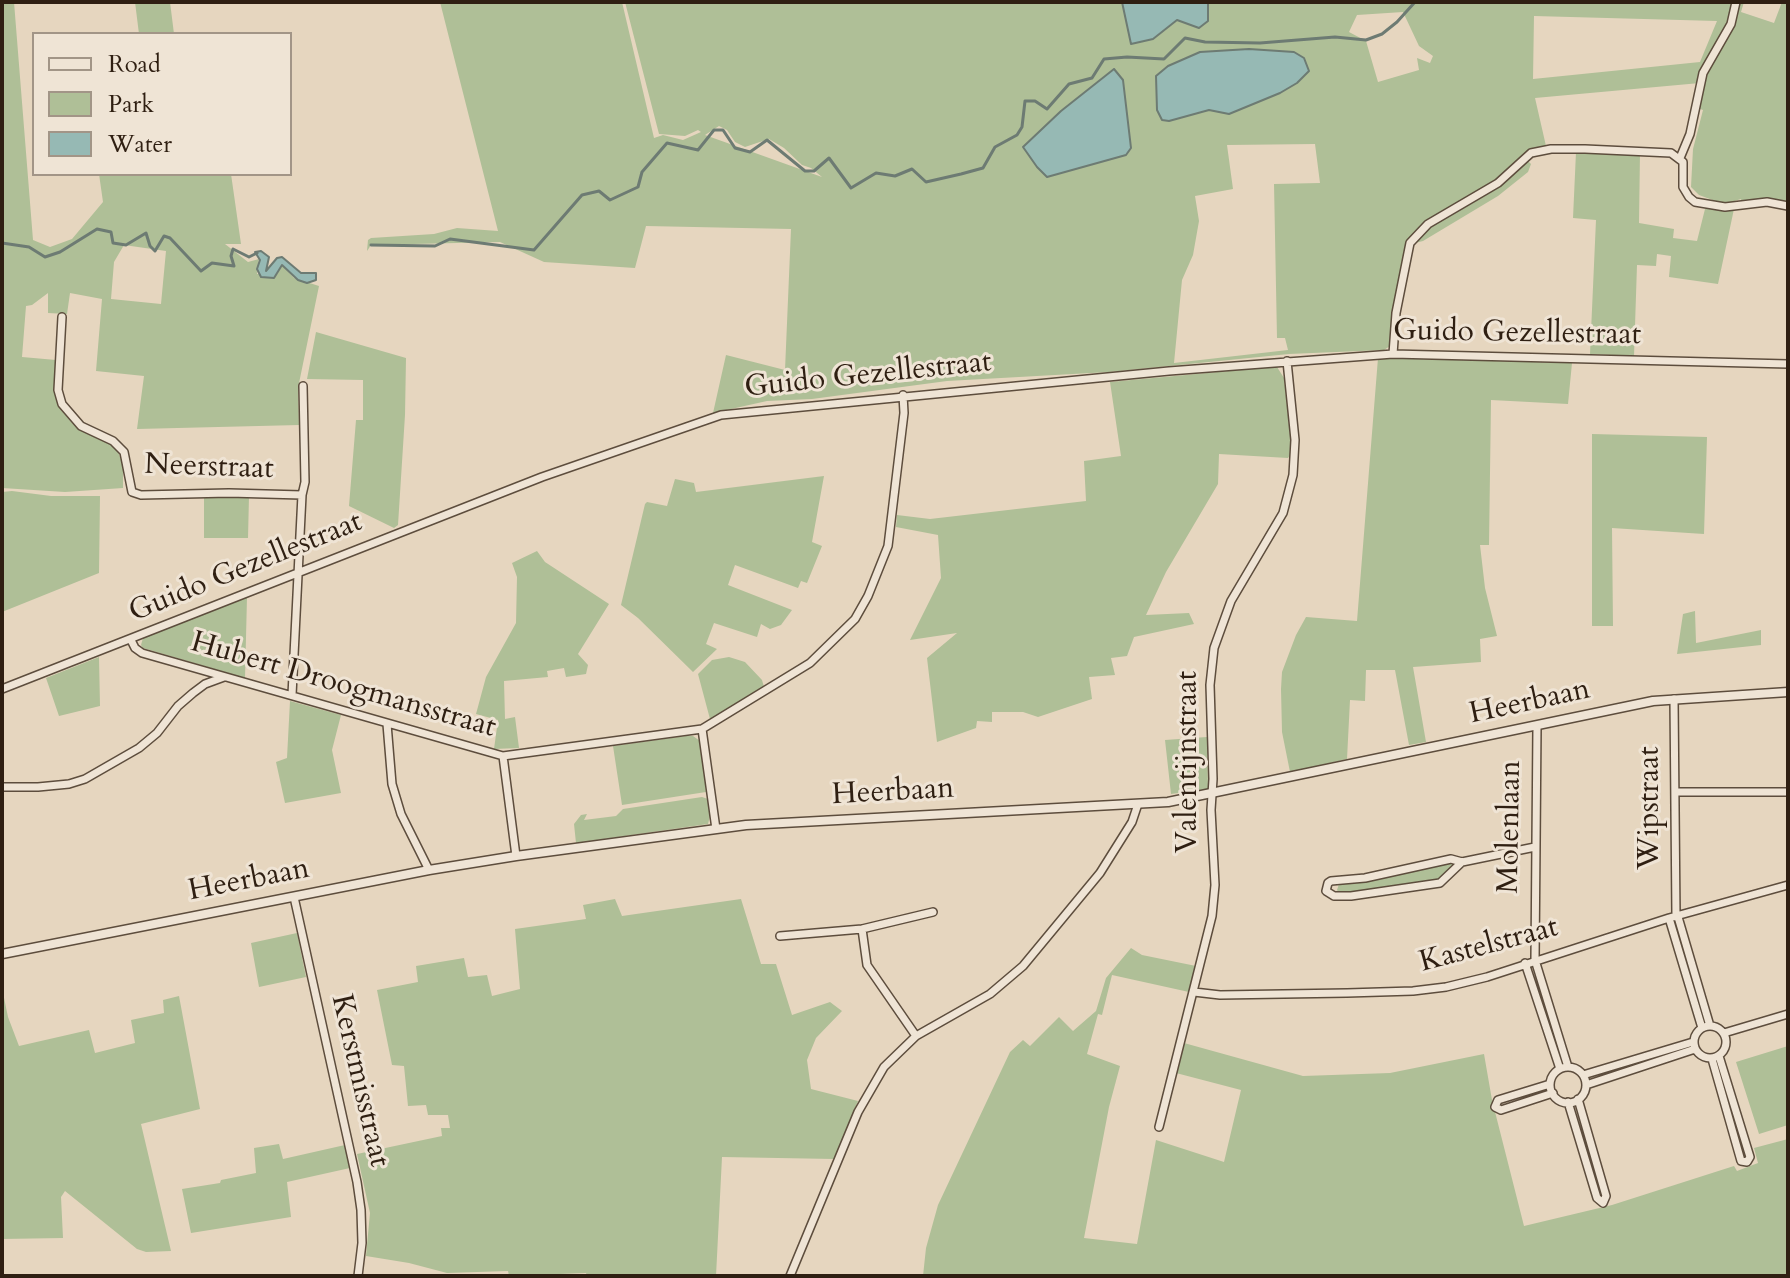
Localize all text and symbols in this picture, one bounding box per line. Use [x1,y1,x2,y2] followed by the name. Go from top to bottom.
[32,32,292,176] legend
[108,48,161,81] text: Road
[108,88,154,121] text: Park
[108,128,172,161] text: Water
[1393,314,1641,354] street label: Guido Gezellestraat
[743,345,993,407] street label: Guido Gezellestraat
[144,448,274,488] street label: Neerstraat
[124,505,368,631] street label: Guido Gezellestraat
[186,625,500,747] street label: Hubert Droogmansstraat
[1171,671,1207,853] street label: Valentijnstraat
[1466,673,1594,733] street label: Heerbaan
[1633,746,1669,870] street label: Wipstraat
[1492,760,1530,894] street label: Molenlaan
[831,772,955,814] street label: Heerbaan
[186,852,312,910] street label: Heerbaan
[1416,910,1562,982] street label: Kastelstraat
[322,991,396,1171] street label: Kerstmisstraat

